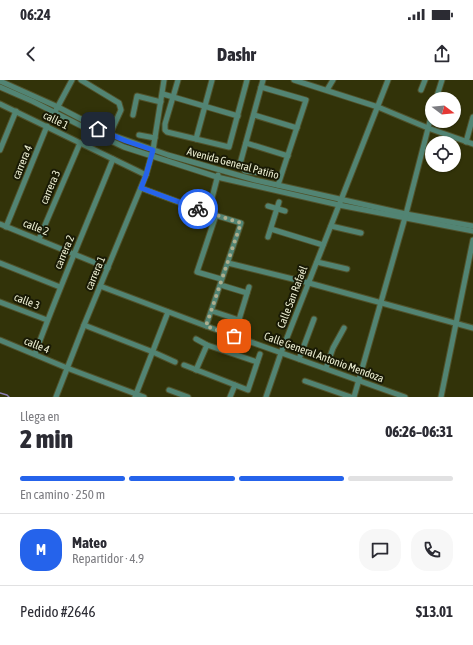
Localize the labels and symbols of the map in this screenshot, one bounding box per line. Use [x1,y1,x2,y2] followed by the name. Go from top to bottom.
[425,92,461,128] north arrow
[41,109,71,131] street label: calle 1
[81,112,115,146] pin
[10,143,34,181] street label: carrera 4
[186,145,280,181] street label: Avenida General Patiño
[38,168,62,206] street label: carrera 3
[178,189,218,229] courier
[21,217,51,237] street label: calle 2
[52,233,76,271] street label: carrera 2
[83,254,107,292] street label: carrera 1
[275,264,309,330] street label: Calle San Rafaél
[12,291,42,311] street label: calle 3
[217,319,251,353] pin
[262,330,386,384] street label: Calle General Antonio Mendoza
[22,334,52,356] street label: calle 4

